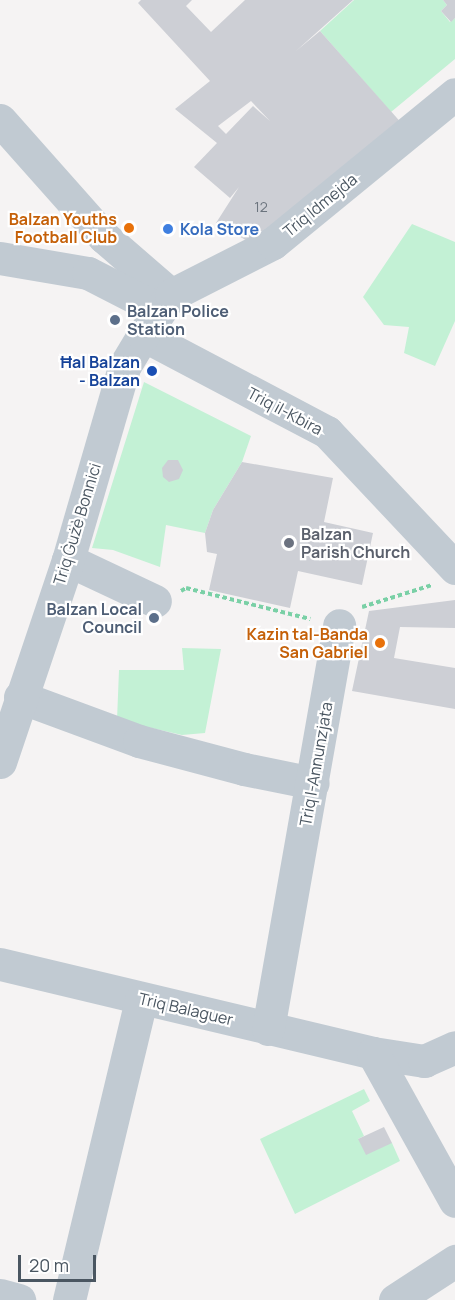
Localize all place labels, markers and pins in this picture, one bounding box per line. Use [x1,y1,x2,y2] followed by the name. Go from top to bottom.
[9,209,117,247] place label: Balzan Youths Football Club
[180,219,259,239] place label: Kola Store
[122,221,136,235] marker: Balzan Youths Football Club
[161,222,175,236] marker: Kola Store
[127,301,229,339] place label: Balzan Police Station
[108,313,122,327] marker: Balzan Police Station
[60,352,140,390] place label: Ħal Balzan - Balzan
[145,364,159,378] marker: Ħal Balzan - Balzan
[301,524,410,562] place label: Balzan Parish Church
[282,536,296,550] marker: Balzan Parish Church
[47,599,142,637] place label: Balzan Local Council
[147,611,161,625] marker: Balzan Local Council
[247,624,368,662] place label: Kazin tal-Banda San Gabriel
[373,636,387,650] marker: Kazin tal-Banda San Gabriel

